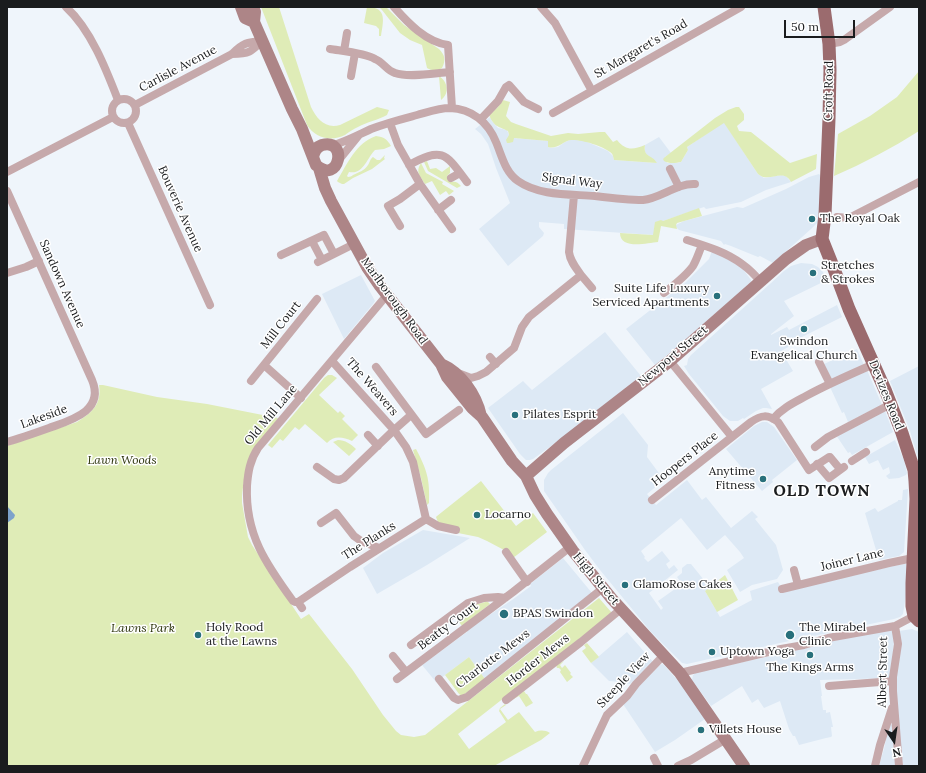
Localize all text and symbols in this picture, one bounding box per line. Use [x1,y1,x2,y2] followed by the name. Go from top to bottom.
[786,12,857,38] scale bar
[592,17,690,81] street label: St Margaret's Road
[791,19,819,34] text: 50 m
[137,43,219,95] street label: Carlisle Avenue
[821,61,837,121] street label: Croft Road
[154,164,206,254] street label: Bouverie Avenue
[541,170,603,192] street label: Signal Way
[820,212,900,226] place label: The Royal Oak
[807,214,817,224] marker: The Royal Oak
[36,238,88,330] street label: Sandown Avenue
[358,255,430,347] street label: Marlborough Road
[821,259,874,287] place label: Stretches & Strokes
[808,268,818,278] marker: Stretches & Strokes
[592,282,709,310] place label: Suite Life Luxury Serviced Apartments
[712,291,722,301] marker: Suite Life Luxury Serviced Apartments
[258,298,304,352] street label: Mill Court
[635,323,711,389] street label: Newport Street
[799,324,809,334] marker: Swindon Evangelical Church
[751,335,857,363] place label: Swindon Evangelical Church
[343,355,401,419] street label: The Weavers
[865,358,907,432] street label: Devizes Road
[242,382,300,448] street label: Old Mill Lane
[19,402,69,432] street label: Lakeside
[523,408,596,422] place label: Pilates Esprit
[510,410,520,420] marker: Pilates Esprit
[649,429,721,489] street label: Hoopers Place
[87,454,157,468] park label: Lawn Woods
[709,465,755,493] place label: Anytime Fitness
[758,474,768,484] marker: Anytime Fitness
[773,481,871,501] district label: OLD TOWN
[485,508,531,522] place label: Locarno
[472,510,482,520] marker: Locarno
[340,519,398,563] street label: The Planks
[819,545,885,575] street label: Joiner Lane
[570,550,622,608] street label: High Street
[633,578,732,592] place label: GlamoRose Cakes
[620,580,630,590] marker: GlamoRose Cakes
[415,599,481,653] street label: Beatty Court
[513,607,593,621] place label: BPAS Swindon
[498,608,510,620] marker: BPAS Swindon
[206,621,277,649] place label: Holy Rood at the Lawns
[799,621,866,649] place label: The Mirabel Clinic
[111,622,175,636] park label: Lawns Park
[453,627,533,691] street label: Charlotte Mews
[784,629,796,641] marker: The Mirabel Clinic
[193,630,203,640] marker: Holy Rood at the Lawns
[504,631,572,689] street label: Horder Mews
[875,636,891,708] street label: Albert Street
[720,645,794,659] place label: Uptown Yoga
[707,647,717,657] marker: Uptown Yoga
[594,649,654,711] street label: Steeple View
[805,650,815,660] marker: The Kings Arms
[766,661,854,675] place label: The Kings Arms
[874,721,914,761] north arrow
[709,723,782,737] place label: Villets House
[696,725,706,735] marker: Villets House
[891,745,902,760] text: N

